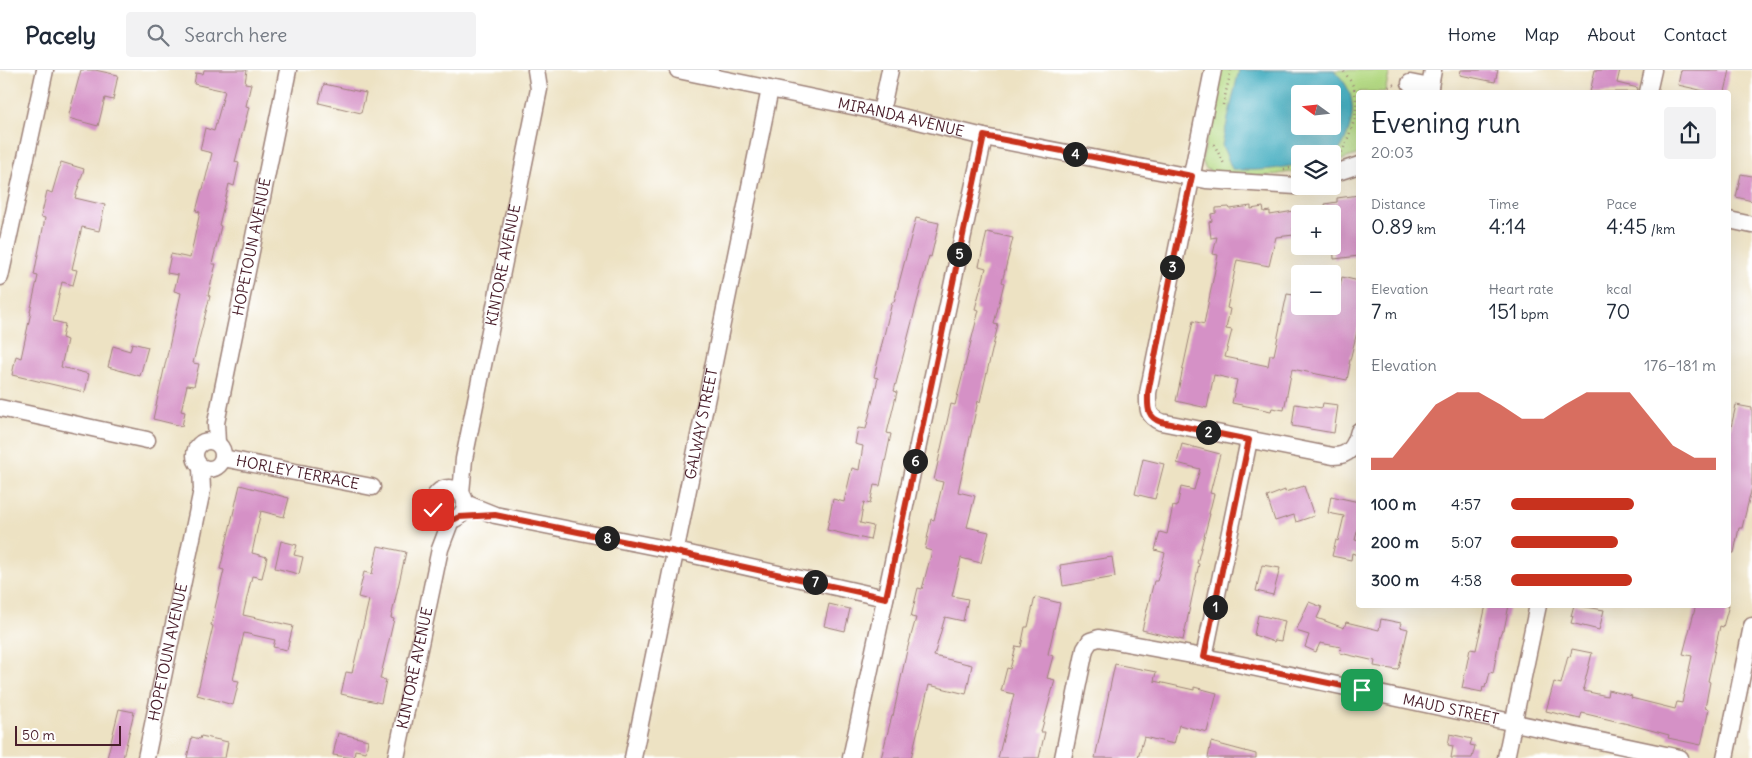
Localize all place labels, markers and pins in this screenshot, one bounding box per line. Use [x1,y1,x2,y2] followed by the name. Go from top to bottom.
[1062,142,1088,166] pin: 4
[946,242,972,266] pin: 5
[1160,254,1184,280] pin: 3
[1196,420,1220,444] pin: 2
[902,448,928,474] pin: 6
[412,489,454,531] pin
[594,526,620,550] pin: 8
[802,570,828,594] pin: 7
[1202,594,1228,620] pin: 1
[1341,669,1383,711] pin

